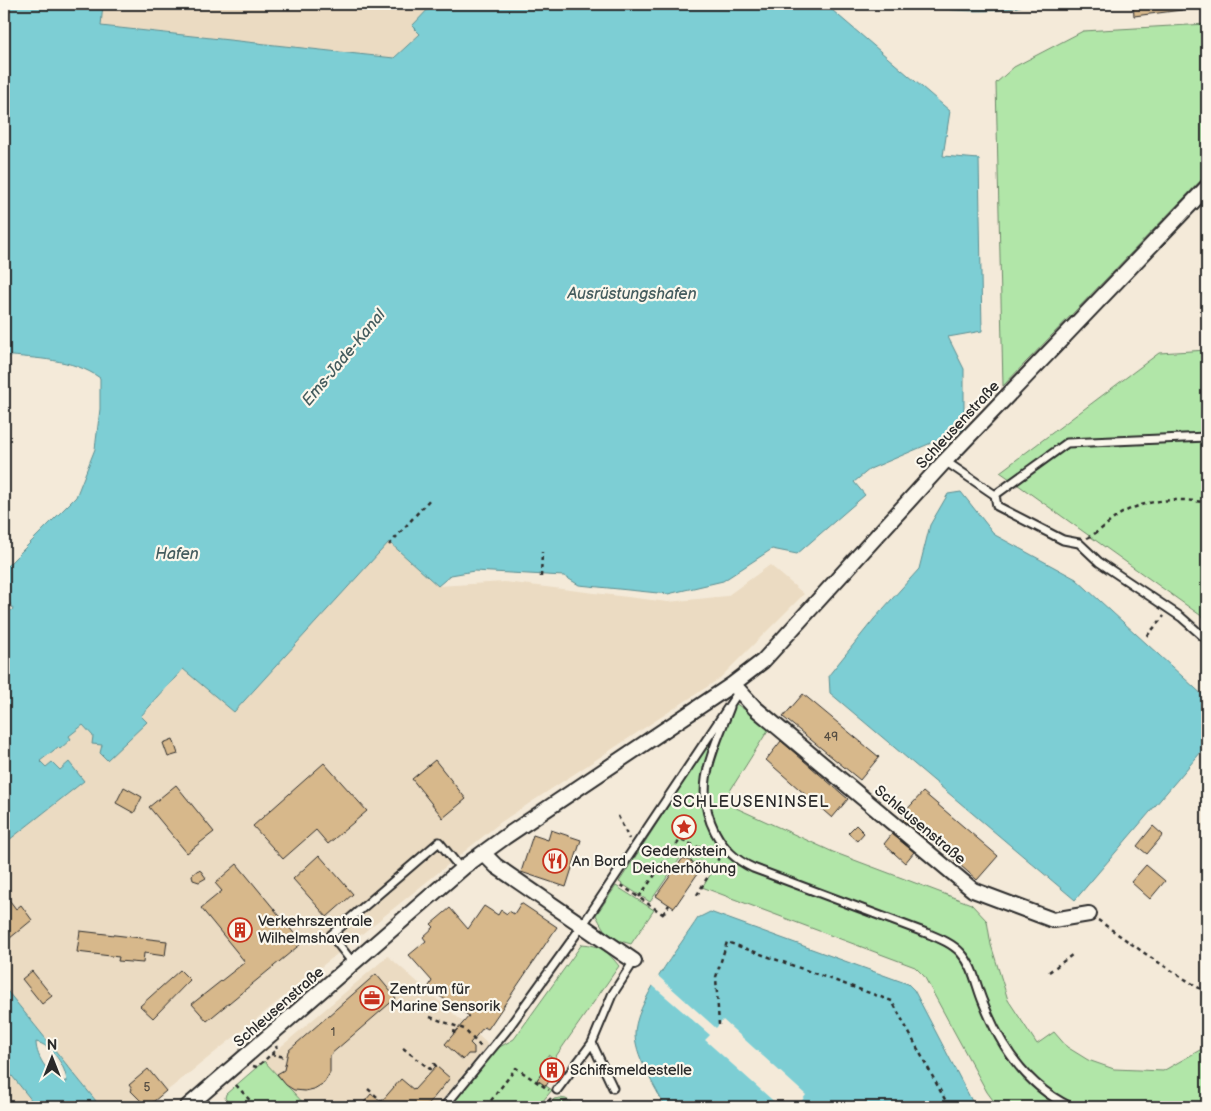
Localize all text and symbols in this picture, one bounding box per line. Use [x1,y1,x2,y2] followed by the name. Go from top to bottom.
[566,285,697,304] water label: Ausrüstungshafen
[298,305,391,410] water label: Ems-Jade-Kanal
[912,377,1004,473] street label: Schleusenstraße
[155,545,199,564] water label: Hafen
[824,730,838,745] house number: 49
[870,781,970,869] street label: Schleusenstraße
[673,793,829,812] district label: SCHLEUSENINSEL
[671,814,697,840] place icon: Gedenkstein Deicherhöhung
[632,842,736,878] place label: Gedenkstein Deicherhöhung
[542,848,568,874] restaurant icon: An Bord
[572,852,626,871] place label: An Bord
[258,912,372,948] place label: Verkehrszentrale Wilhelmshaven
[227,917,253,943] building icon: Verkehrszentrale Wilhelmshaven
[230,963,328,1051] street label: Schleusenstraße
[389,980,501,1016] place label: Zentrum für Marine Sensorik
[359,985,385,1011] office icon: Zentrum für Marine Sensorik
[331,1025,335,1040] house number: 1
[28,1034,78,1084] north arrow
[47,1037,57,1054] text: N
[539,1057,565,1083] building icon: Schiffsmeldestelle
[570,1061,692,1080] place label: Schiffsmeldestelle
[144,1080,151,1095] house number: 5

